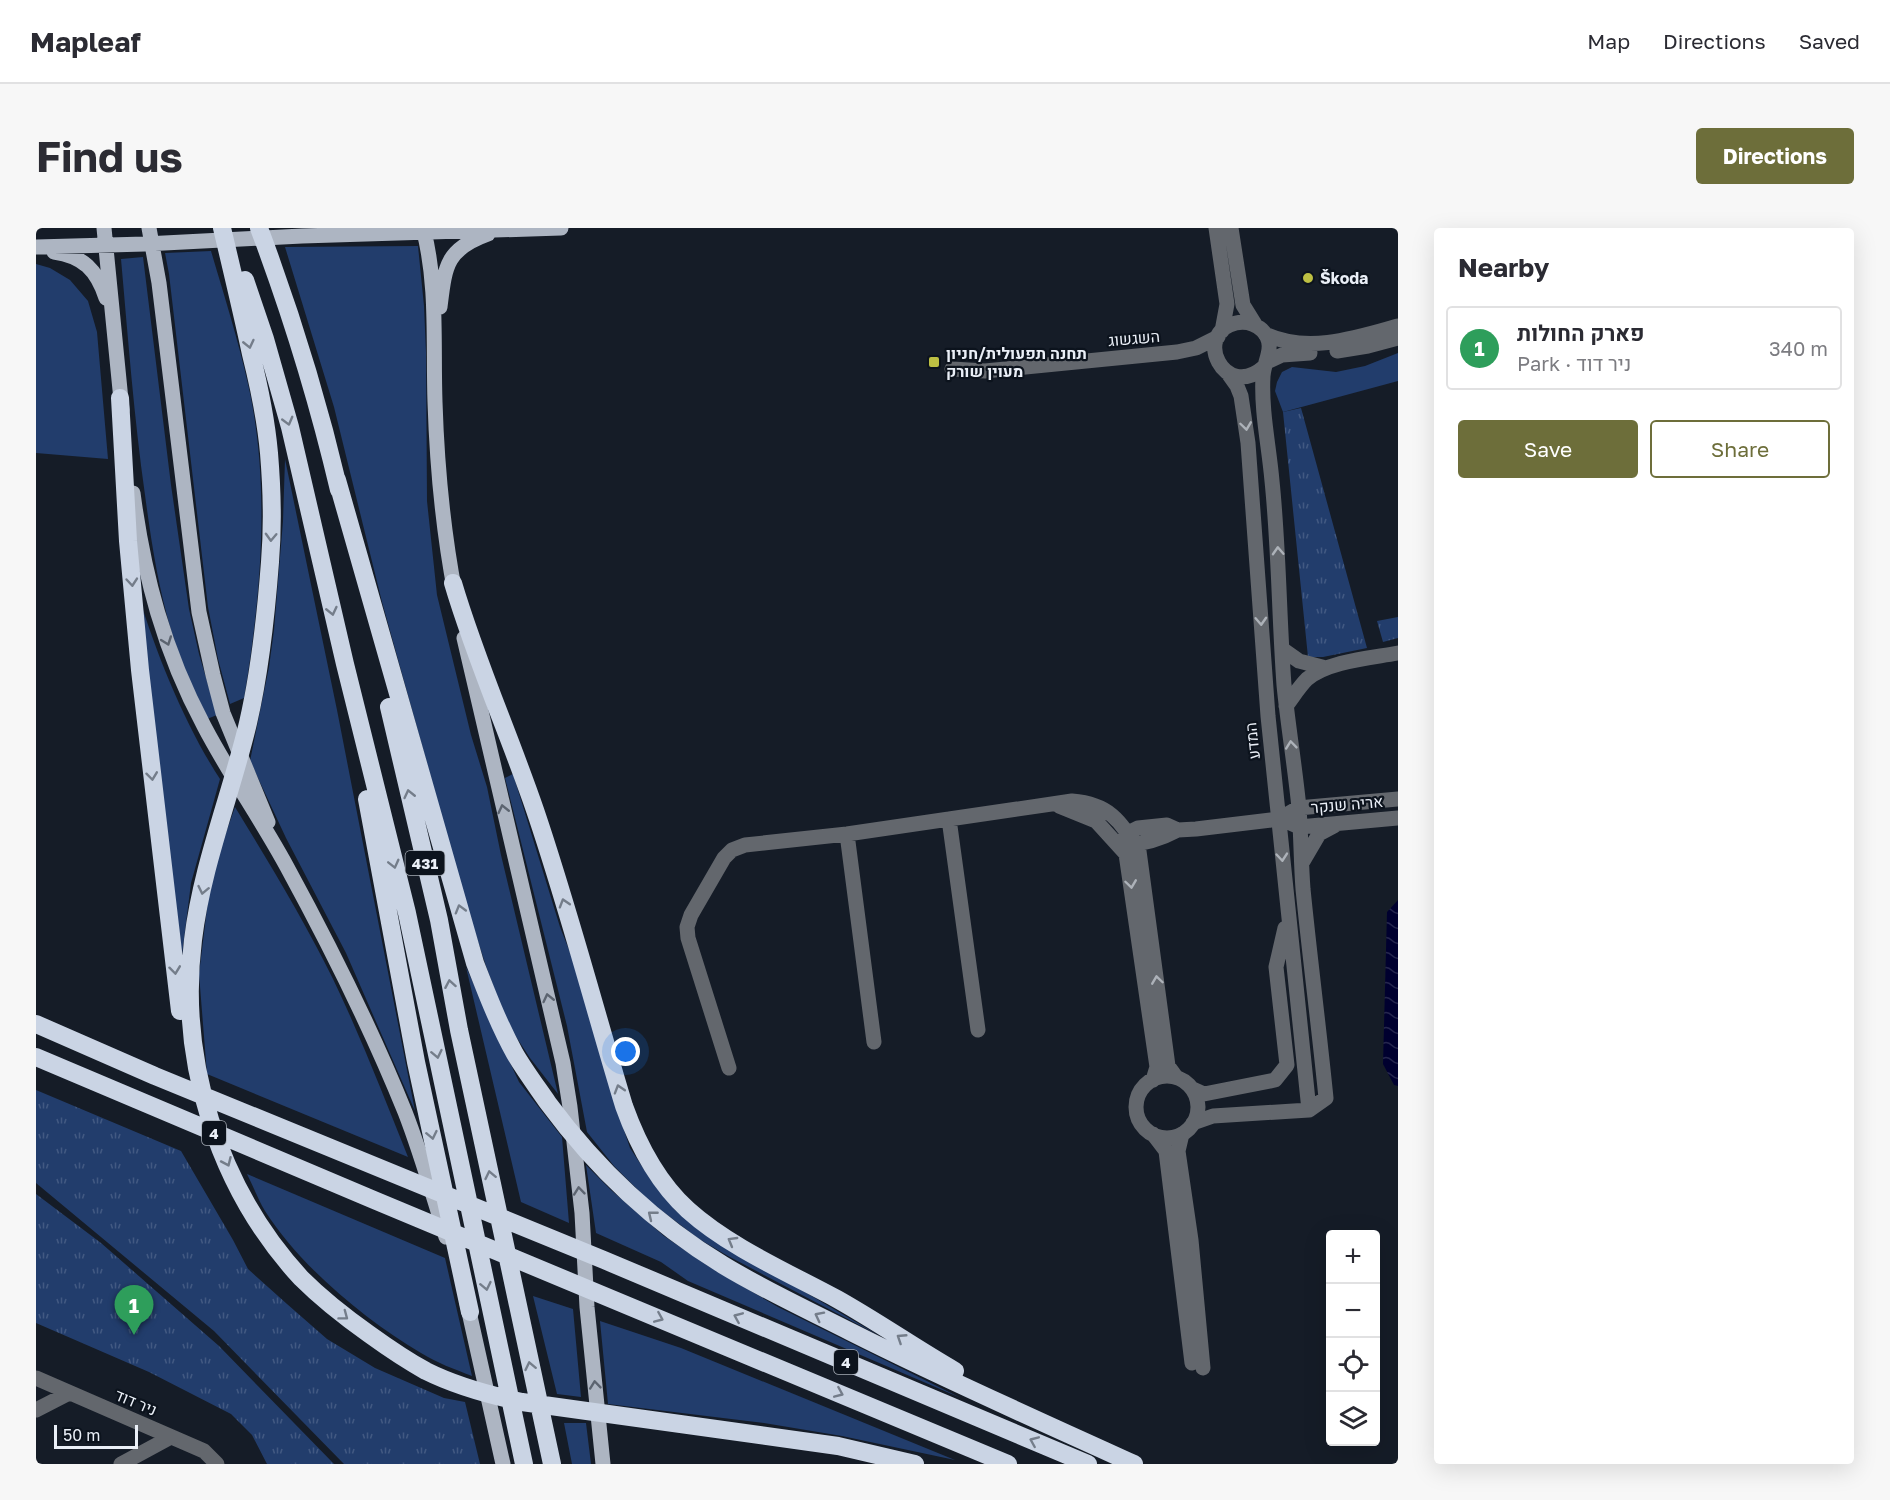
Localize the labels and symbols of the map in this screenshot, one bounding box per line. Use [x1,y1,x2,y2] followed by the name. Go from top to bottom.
[1320,268,1368,288] place label: Škoda
[1301,271,1315,285] marker: Škoda
[1107,326,1161,350] street label: השגשוג
[242,339,255,349] one-way arrow
[946,343,1087,381] place label: תחנה תפעולית/חניון מעוין שורק
[927,355,941,369] marker: תחנה תפעולית/חניון מעוין שורק
[281,415,293,426] one-way arrow
[1239,422,1251,431] one-way arrow
[265,532,277,541] one-way arrow
[1271,546,1284,555] one-way arrow
[125,578,138,587] one-way arrow
[325,605,338,615] one-way arrow
[1255,616,1268,625] one-way arrow
[159,635,172,646] one-way arrow
[1240,721,1264,761] street label: המדע
[1285,741,1298,750] one-way arrow
[145,772,158,781] one-way arrow
[403,789,416,799] one-way arrow
[1310,791,1384,817] street label: אריה שנקר
[498,804,511,814] one-way arrow
[406,851,444,875] road number: 431
[1275,852,1288,861] one-way arrow
[387,858,400,868] one-way arrow
[1124,879,1136,889] one-way arrow
[197,885,210,895] one-way arrow
[559,898,571,909] one-way arrow
[455,904,467,915] one-way arrow
[168,965,181,975] one-way arrow
[1152,975,1164,985] one-way arrow
[445,979,457,989] one-way arrow
[543,994,556,1004] one-way arrow
[611,1037,640,1066] your location
[429,1049,442,1059] one-way arrow
[614,1085,626,1095] one-way arrow
[202,1121,226,1145] road number: 4
[425,1129,438,1139] one-way arrow
[220,1156,232,1167] one-way arrow
[484,1170,497,1180] one-way arrow
[573,1186,586,1195] one-way arrow
[648,1211,659,1222] one-way arrow
[728,1237,738,1249] one-way arrow
[479,1280,492,1290] one-way arrow
[114,1286,154,1335] pin: 1
[338,1308,349,1319] one-way arrow
[653,1311,664,1323] one-way arrow
[814,1311,825,1323] one-way arrow
[734,1312,745,1324] one-way arrow
[897,1334,907,1346] one-way arrow
[834,1350,858,1374] road number: 4
[524,1361,537,1371] one-way arrow
[589,1380,602,1389] one-way arrow
[112,1384,160,1420] street label: ניר דוד
[833,1386,844,1398] one-way arrow
[54,1422,138,1450] scale bar
[1030,1436,1041,1448] one-way arrow

